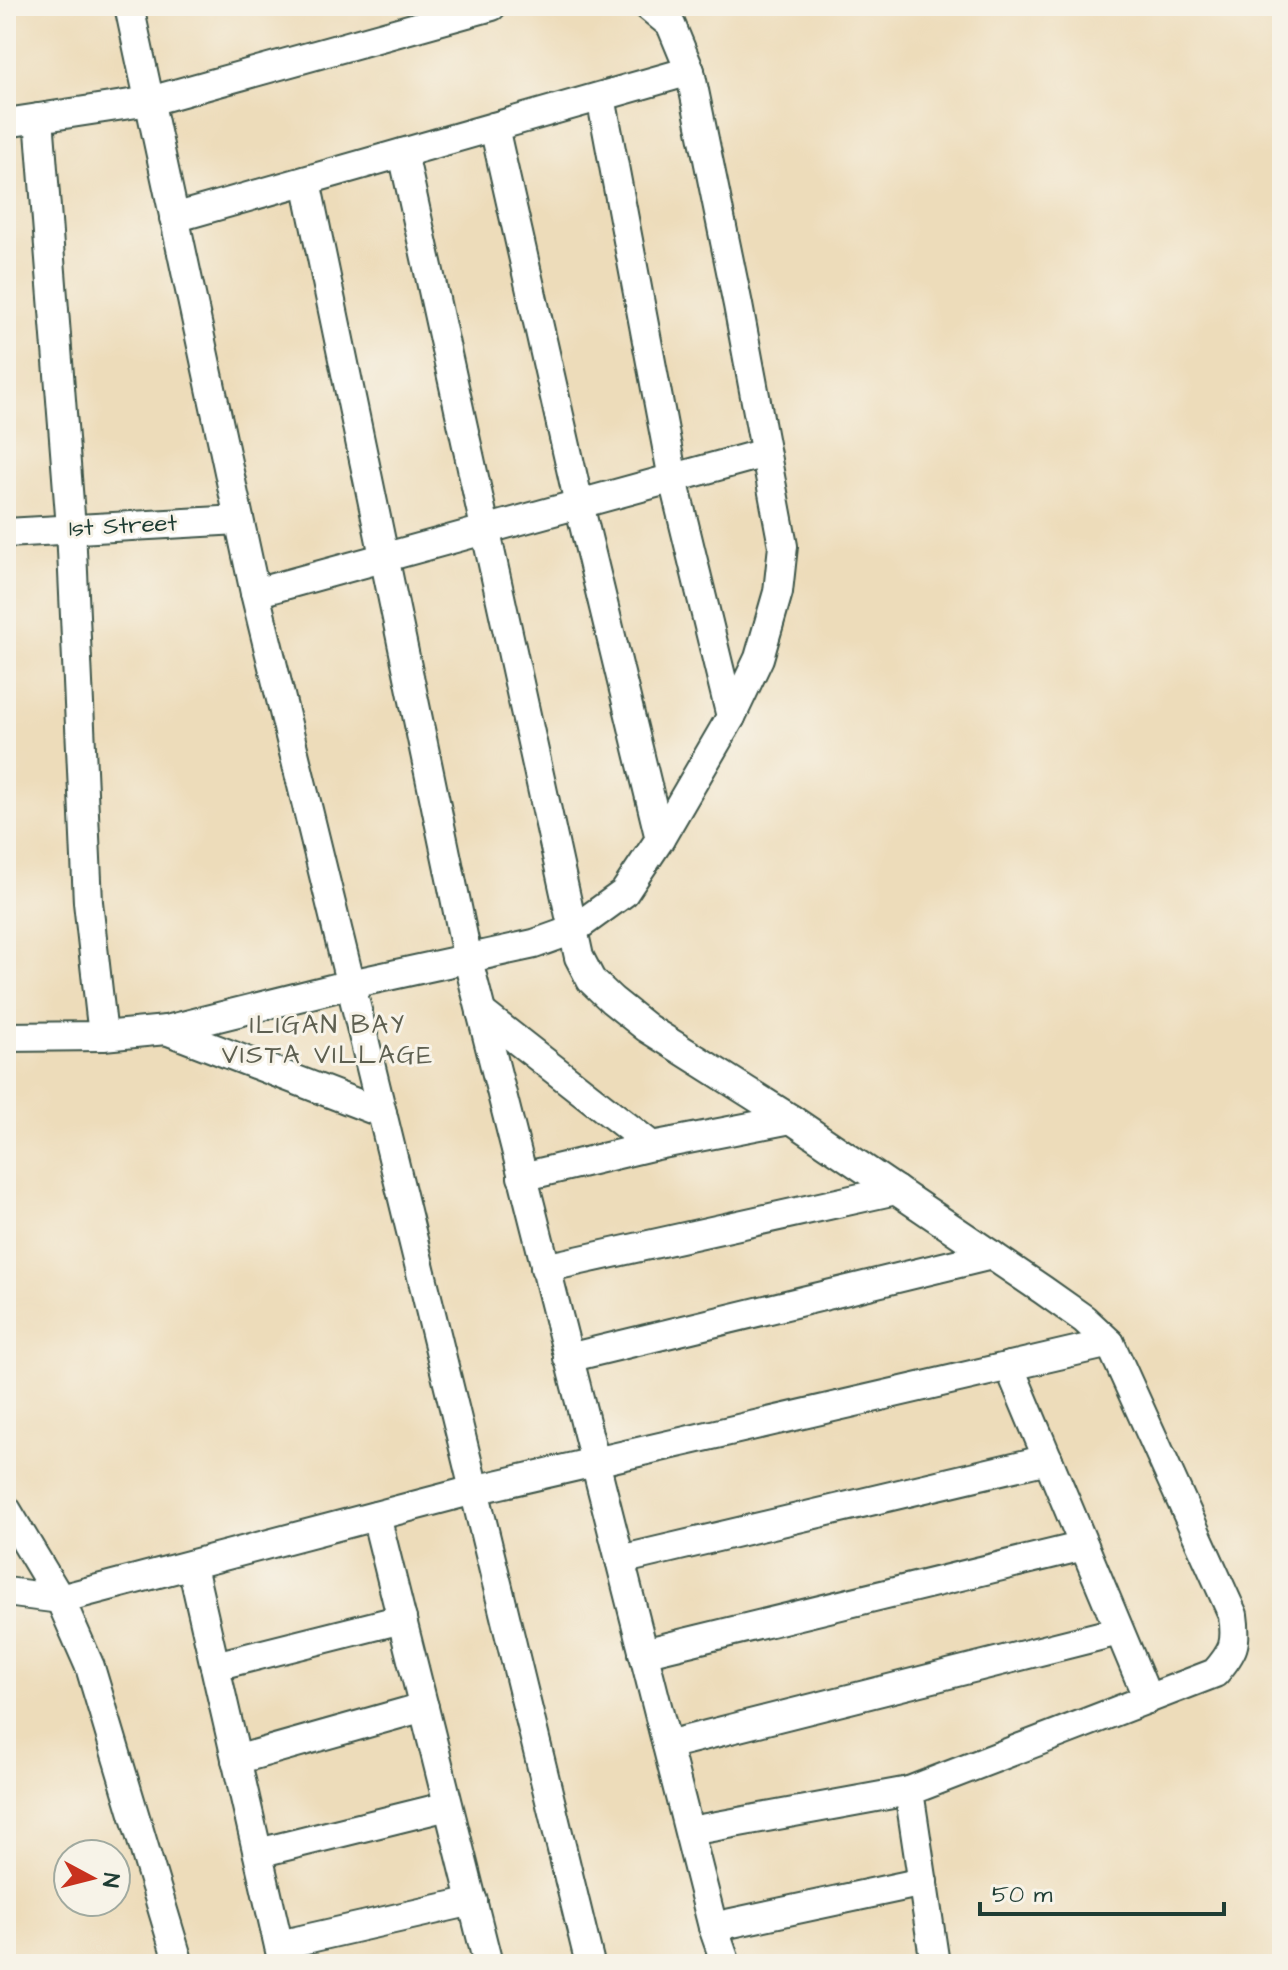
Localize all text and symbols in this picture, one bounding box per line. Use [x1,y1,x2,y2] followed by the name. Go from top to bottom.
[68,506,178,546] street label: 1st Street
[222,1007,434,1073] district label: ILIGAN BAY VISTA VILLAGE
[52,1838,132,1918] north arrow
[980,1866,1224,1916] scale bar
[94,1872,127,1889] text: N
[992,1878,1053,1912] text: 50 m

